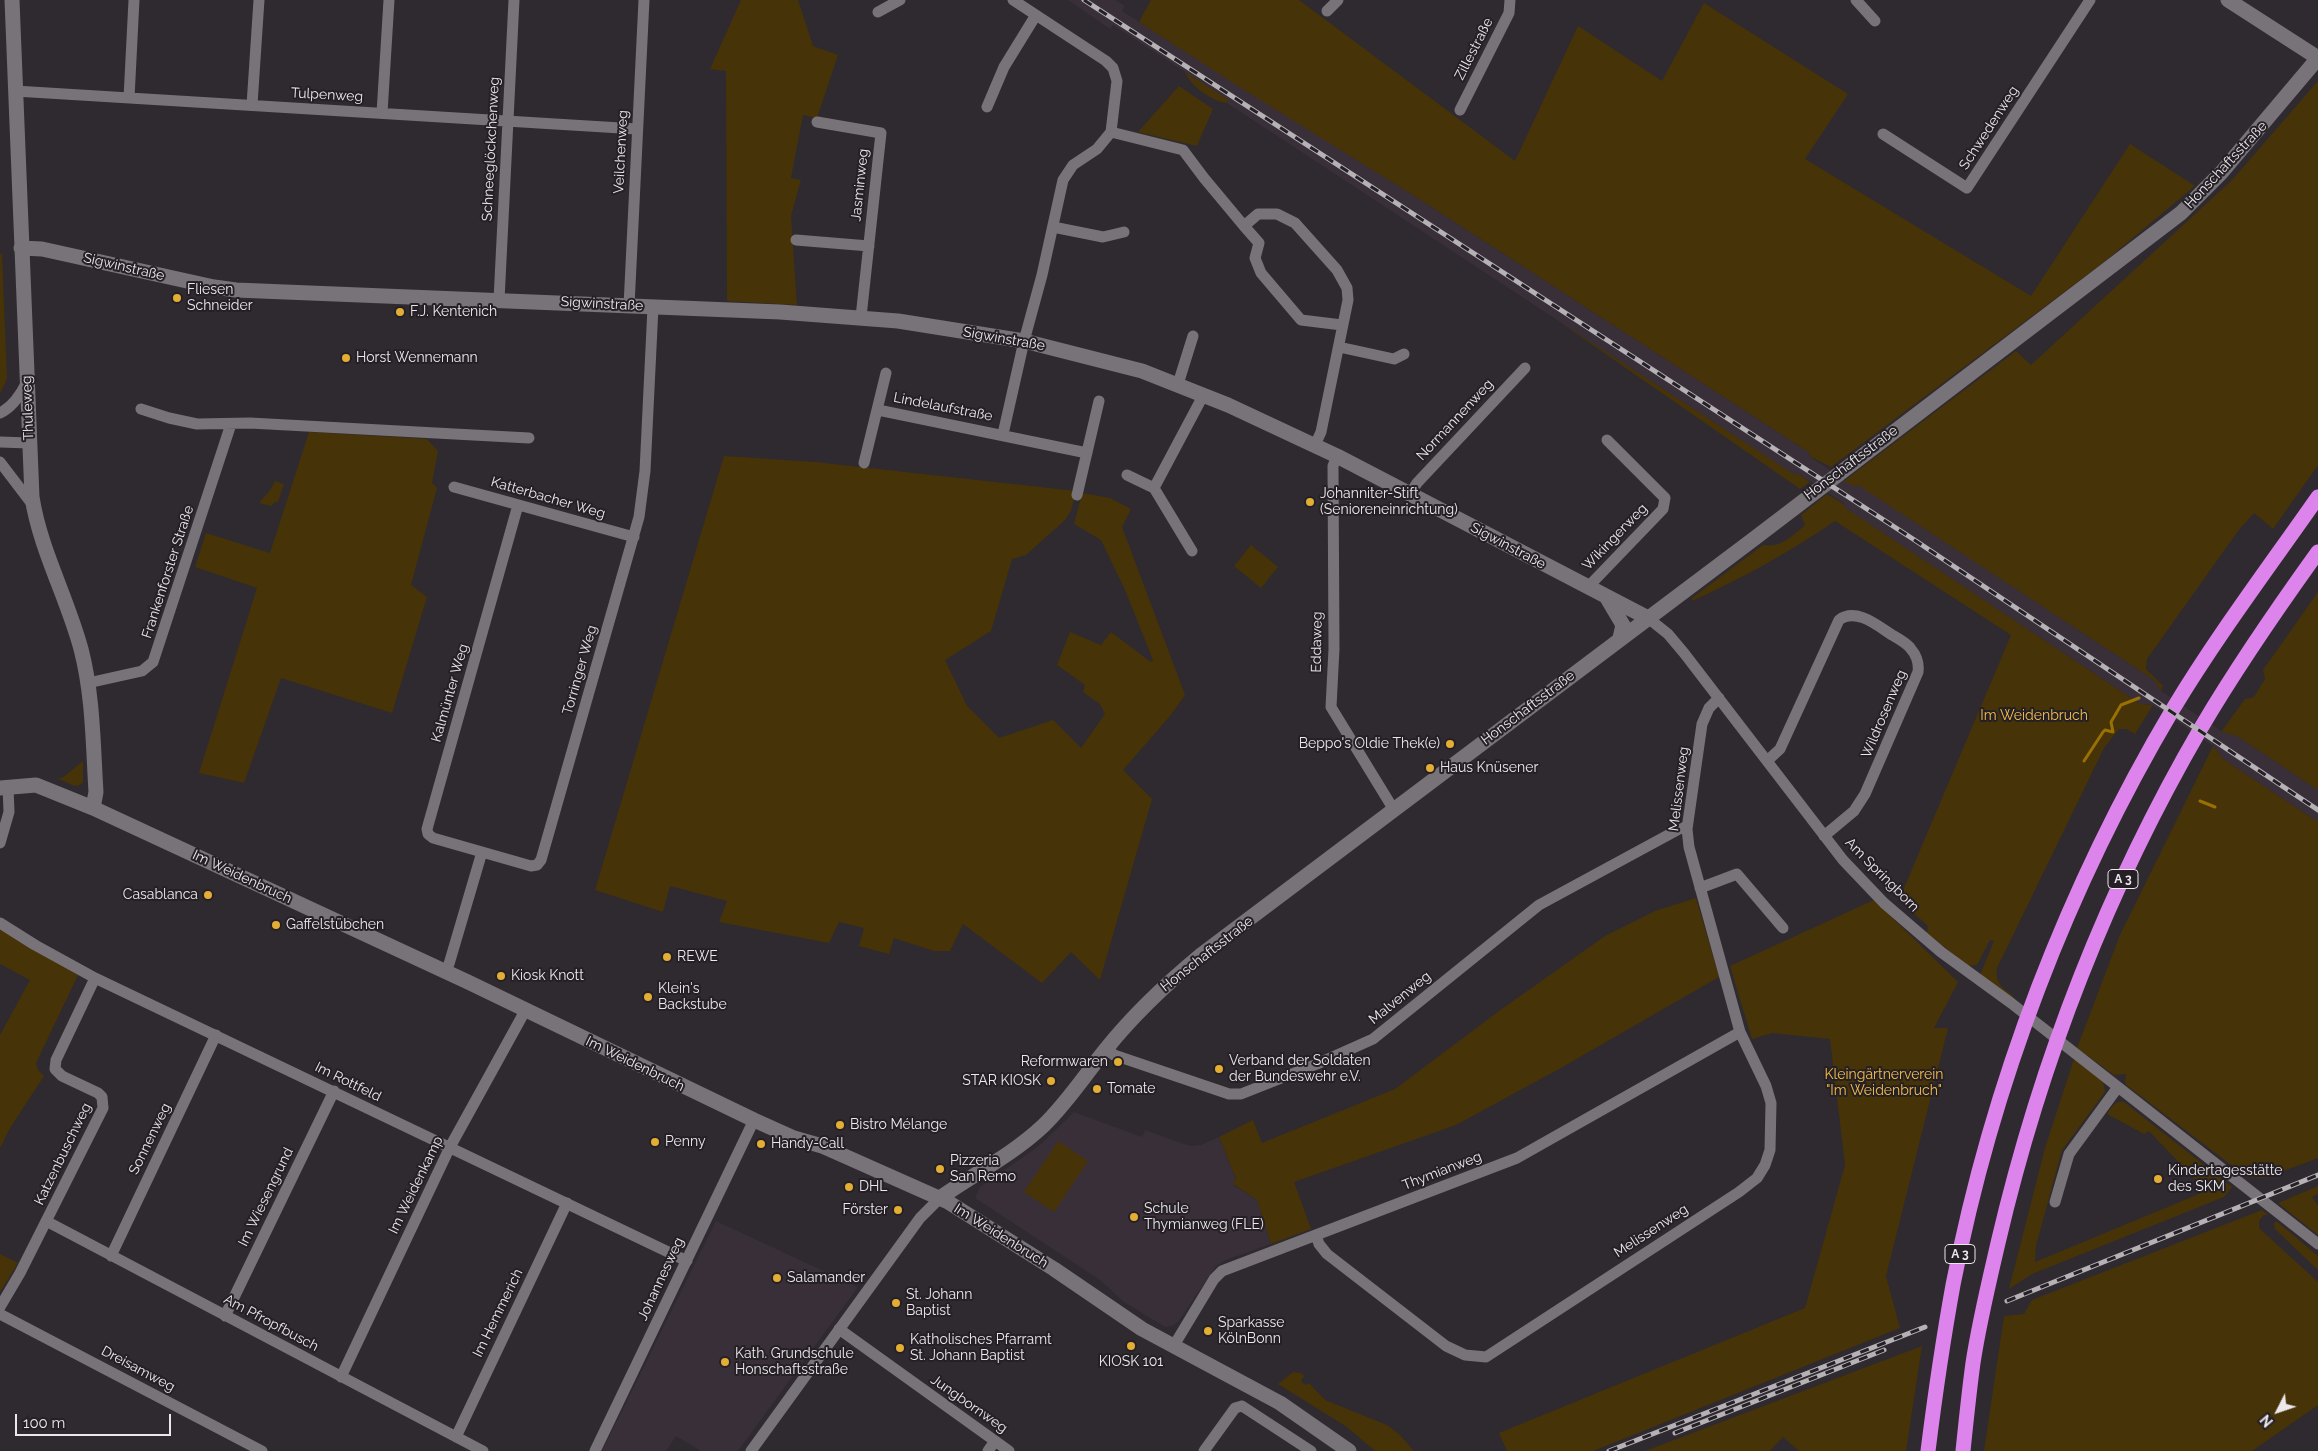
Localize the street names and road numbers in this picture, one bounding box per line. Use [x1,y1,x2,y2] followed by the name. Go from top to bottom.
[1451,15,1497,83] street label: Zillestraße
[479,76,503,222] street label: Schneeglöckchenweg
[1956,83,2022,173] street label: Schwedenweg
[290,85,364,105] street label: Tulpenweg
[610,110,632,194] street label: Veilchenweg
[2181,118,2271,212] street label: Honschaftsstraße
[848,148,872,222] street label: Jasminweg
[82,250,166,284] street label: Sigwinstraße
[560,293,644,315] street label: Sigwinstraße
[962,324,1046,354] street label: Sigwinstraße
[18,375,38,441] street label: Thuleweg
[1413,376,1497,464] street label: Normannenweg
[892,389,994,425] street label: Lindelaufstraße
[1801,422,1901,504] street label: Honschaftsstraße
[489,474,607,522] street label: Katterbacher Weg
[1579,500,1651,574] street label: Wikingerweg
[139,503,197,641] street label: Frankenforster Straße
[1468,519,1548,573] street label: Sigwinstraße
[1308,611,1326,673] street label: Eddaweg
[559,623,601,717] street label: Torringer Weg
[428,642,472,744] street label: Kalmünter Weg
[1478,667,1578,749] street label: Honschaftsstraße
[1858,667,1910,761] street label: Wildrosenweg
[1665,746,1693,832] street label: Melissenweg
[1841,834,1923,916] street label: Am Springborn
[190,847,294,907] street label: Im Weidenbruch
[2108,870,2138,889] road number: A 3
[1157,913,1257,995] street label: Honschaftsstraße
[1366,968,1434,1028] street label: Malvenweg
[583,1033,687,1095] street label: Im Weidenbruch
[312,1059,384,1105] street label: Im Rottfeld
[31,1100,95,1208] street label: Katzenbuschweg
[125,1101,175,1177] street label: Sonnenweg
[385,1133,447,1237] street label: Im Weidenkamp
[235,1145,297,1249] street label: Im Wiesengrund
[1400,1148,1484,1194] street label: Thymianweg
[951,1200,1051,1272] street label: Im Weidenbruch
[1611,1201,1691,1261] street label: Melissenweg
[634,1235,688,1323] street label: Johannesweg
[1945,1244,1975,1264] road number: A 3
[469,1266,527,1360] street label: Im Hemmerich
[221,1291,321,1355] street label: Am Pfropfbusch
[98,1343,178,1395] street label: Dreisamweg
[927,1371,1011,1437] street label: Jungbornweg

